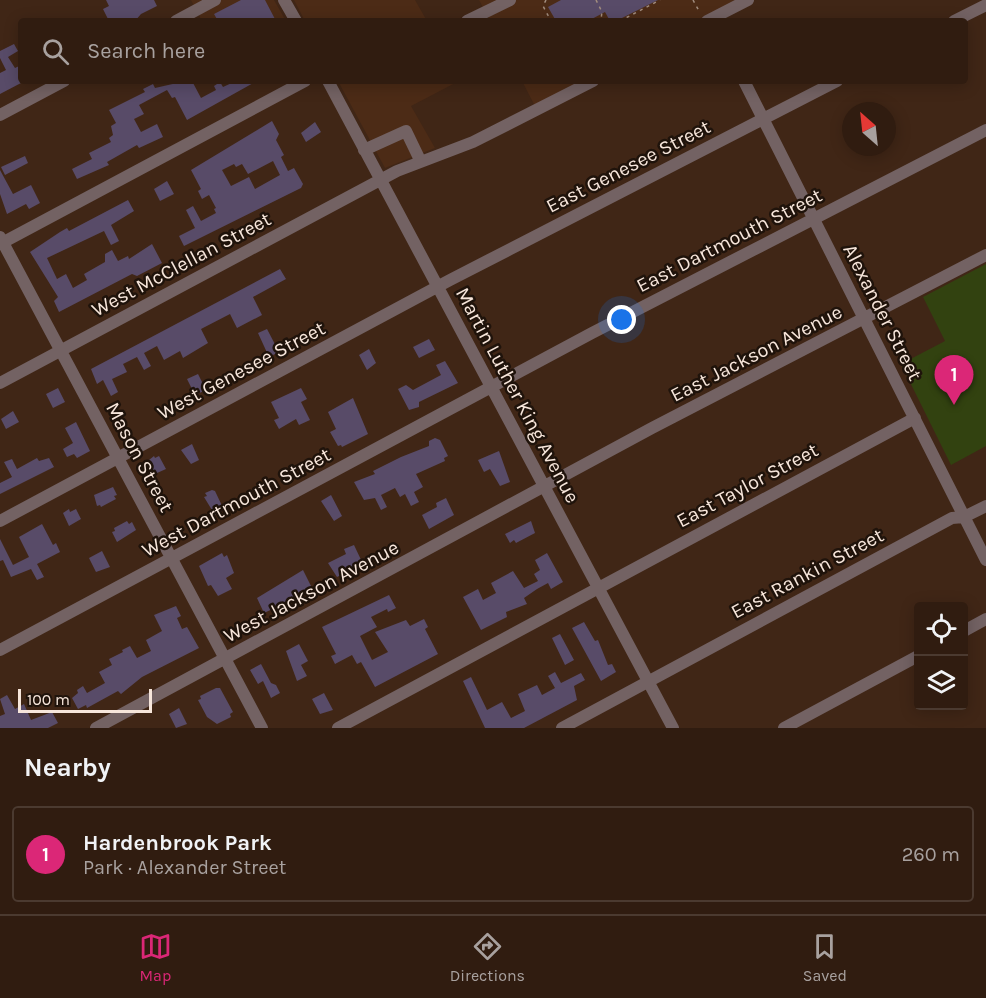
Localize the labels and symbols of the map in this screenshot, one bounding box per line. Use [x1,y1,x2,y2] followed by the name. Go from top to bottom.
[842,102,896,156] north arrow
[542,115,715,218] street label: East Genesee Street
[633,183,826,297] street label: East Dartmouth Street
[88,207,275,321] street label: West McClellan Street
[838,240,927,385] street label: Alexander Street
[451,284,584,507] street label: Martin Luther King Avenue
[666,300,846,407] street label: East Jackson Avenue
[607,305,636,334] your location
[154,316,329,424] street label: West Genesee Street
[934,356,974,405] pin: 1
[101,398,178,517] street label: Mason Street
[673,438,822,532] street label: East Taylor Street
[138,443,335,562] street label: West Dartmouth Street
[727,523,888,623] street label: East Rankin Street
[220,536,403,647] street label: West Jackson Avenue
[18,686,152,714] scale bar

